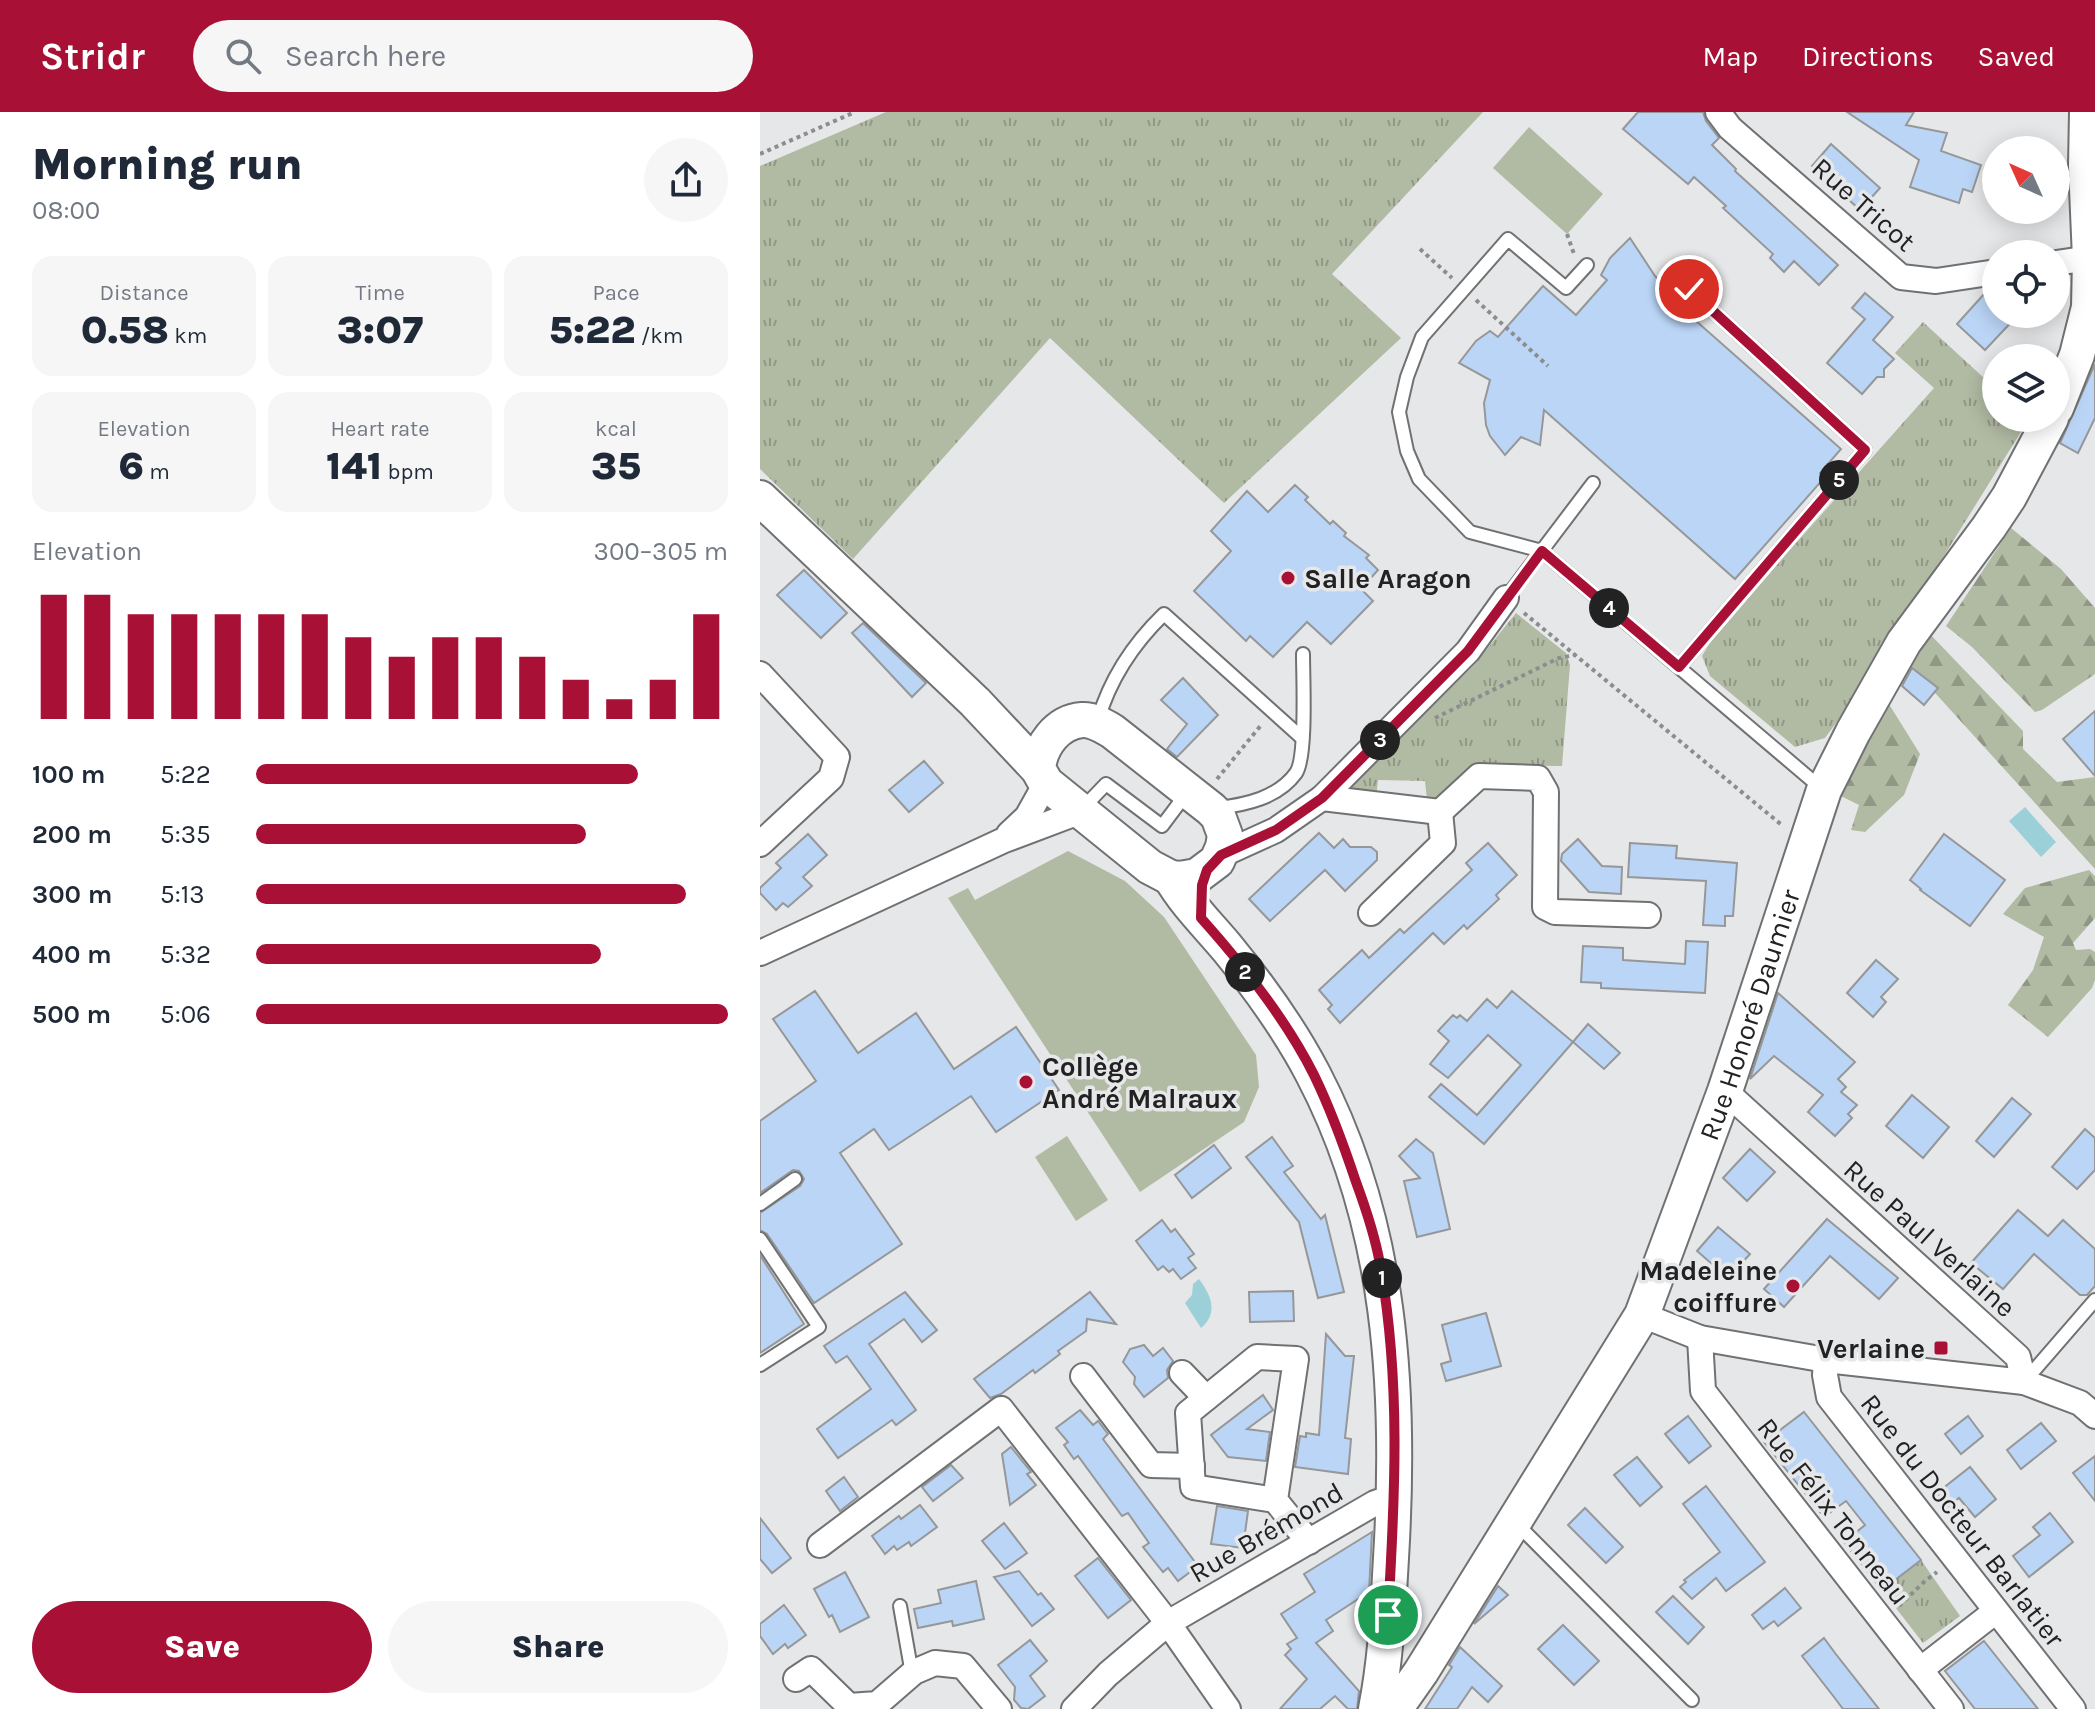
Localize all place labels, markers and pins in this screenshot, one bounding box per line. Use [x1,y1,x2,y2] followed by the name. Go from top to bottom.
[1655,255,1723,323] pin
[1819,460,1859,500] pin: 5
[1304,562,1472,595] place label: Salle Aragon
[1279,569,1297,587] marker: Salle Aragon
[1589,588,1629,628] pin: 4
[1360,720,1400,760] pin: 3
[1225,952,1265,992] pin: 2
[1042,1050,1237,1115] place label: Collège André Malraux
[1017,1073,1035,1091] marker: Collège André Malraux
[1639,1254,1777,1319] place label: Madeleine coiffure
[1362,1258,1402,1298] pin: 1
[1784,1277,1802,1295] marker: Madeleine coiffure
[1817,1332,1925,1365] place label: Verlaine
[1932,1339,1950,1357] marker: Verlaine
[1354,1581,1422,1649] pin

